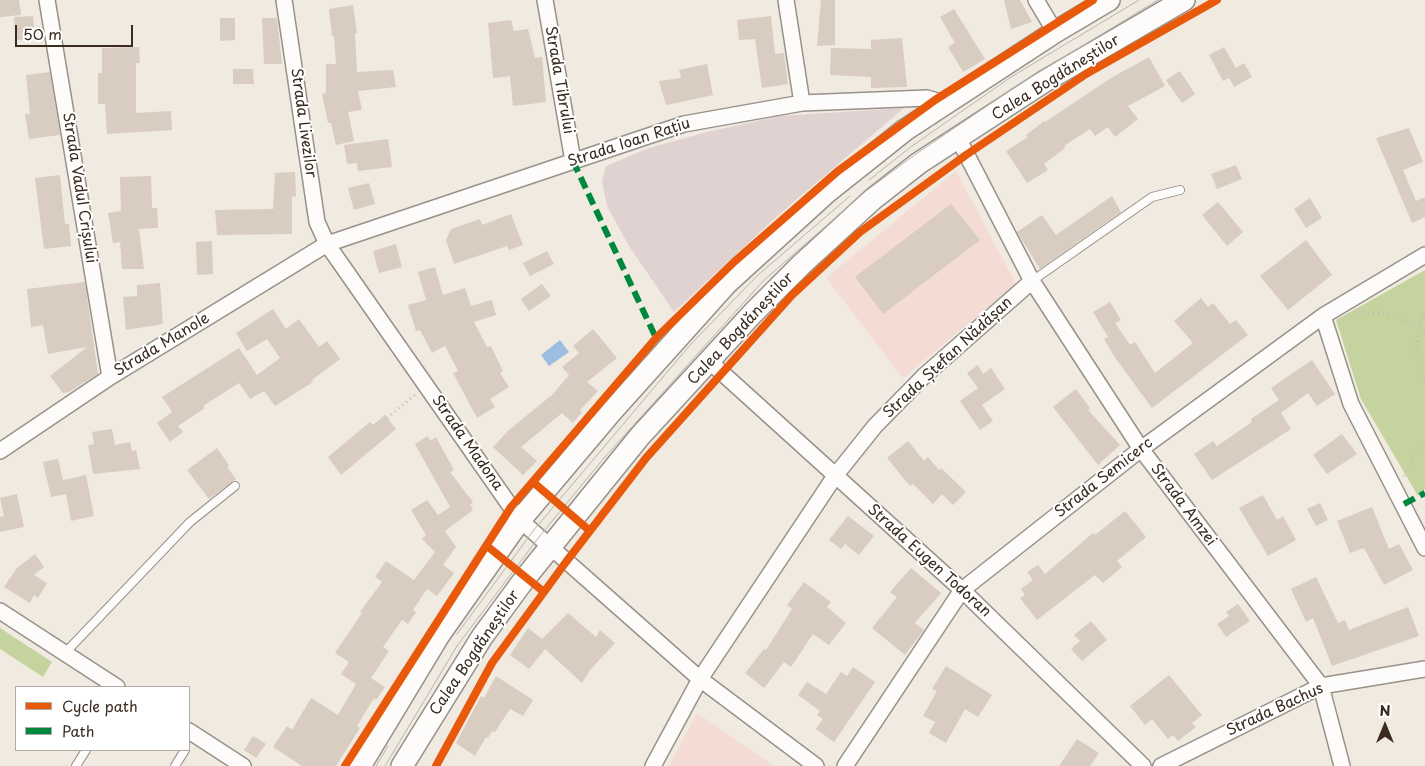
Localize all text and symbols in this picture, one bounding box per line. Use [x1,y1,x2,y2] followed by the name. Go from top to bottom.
[18,15,135,47] scale bar
[23,22,62,45] text: 50 m
[541,25,577,135] street label: Strada Tibrului
[989,31,1123,125] street label: Calea Bogdăneștilor
[286,67,320,179] street label: Strada Livezilor
[58,111,100,265] street label: Strada Vadul Crișului
[565,115,693,171] street label: Strada Ioan Rațiu
[684,269,798,389] street label: Calea Bogdăneștilor
[880,294,1016,422] street label: Strada Ștefan Nădășan
[111,309,213,381] street label: Strada Manole
[427,392,507,494] street label: Strada Madona
[1051,434,1157,522] street label: Strada Semicerc
[1146,460,1220,550] street label: Strada Amzei
[864,501,994,621] street label: Strada Eugen Todoran
[426,587,524,719] street label: Calea Bogdăneștilor
[1224,680,1326,740] street label: Strada Bachus
[15,686,190,751] legend
[62,694,138,717] text: Cycle path
[1379,700,1391,721] text: N
[1360,701,1410,751] north arrow
[62,719,94,742] text: Path

